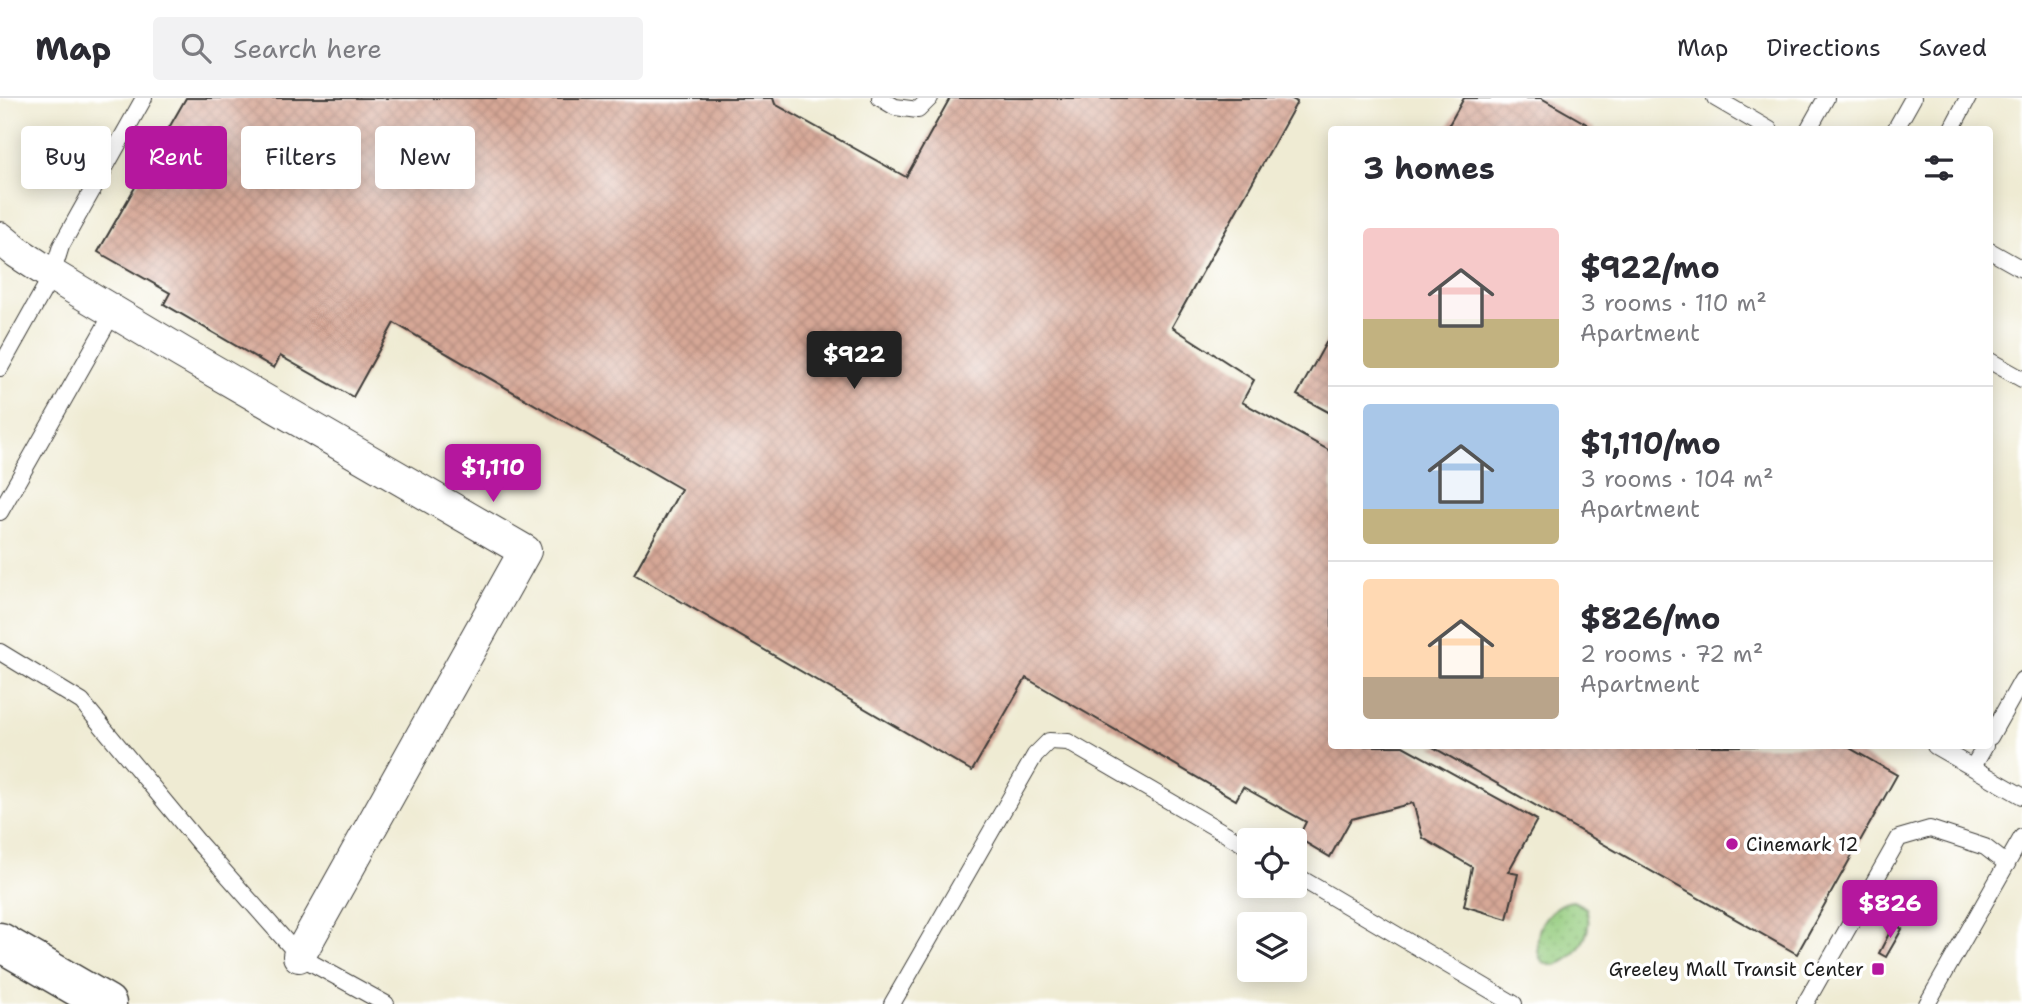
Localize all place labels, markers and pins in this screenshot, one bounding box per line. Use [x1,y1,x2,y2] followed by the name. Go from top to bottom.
[813,331,895,391] pin: $922
[436,444,550,504] pin: $1,110
[1746,832,1859,857] place label: Cinemark 12
[1724,836,1740,852] marker: Cinemark 12
[1849,880,1931,940] pin: $826
[1609,957,1864,982] place label: Greeley Mall Transit Center
[1870,961,1886,977] marker: Greeley Mall Transit Center

